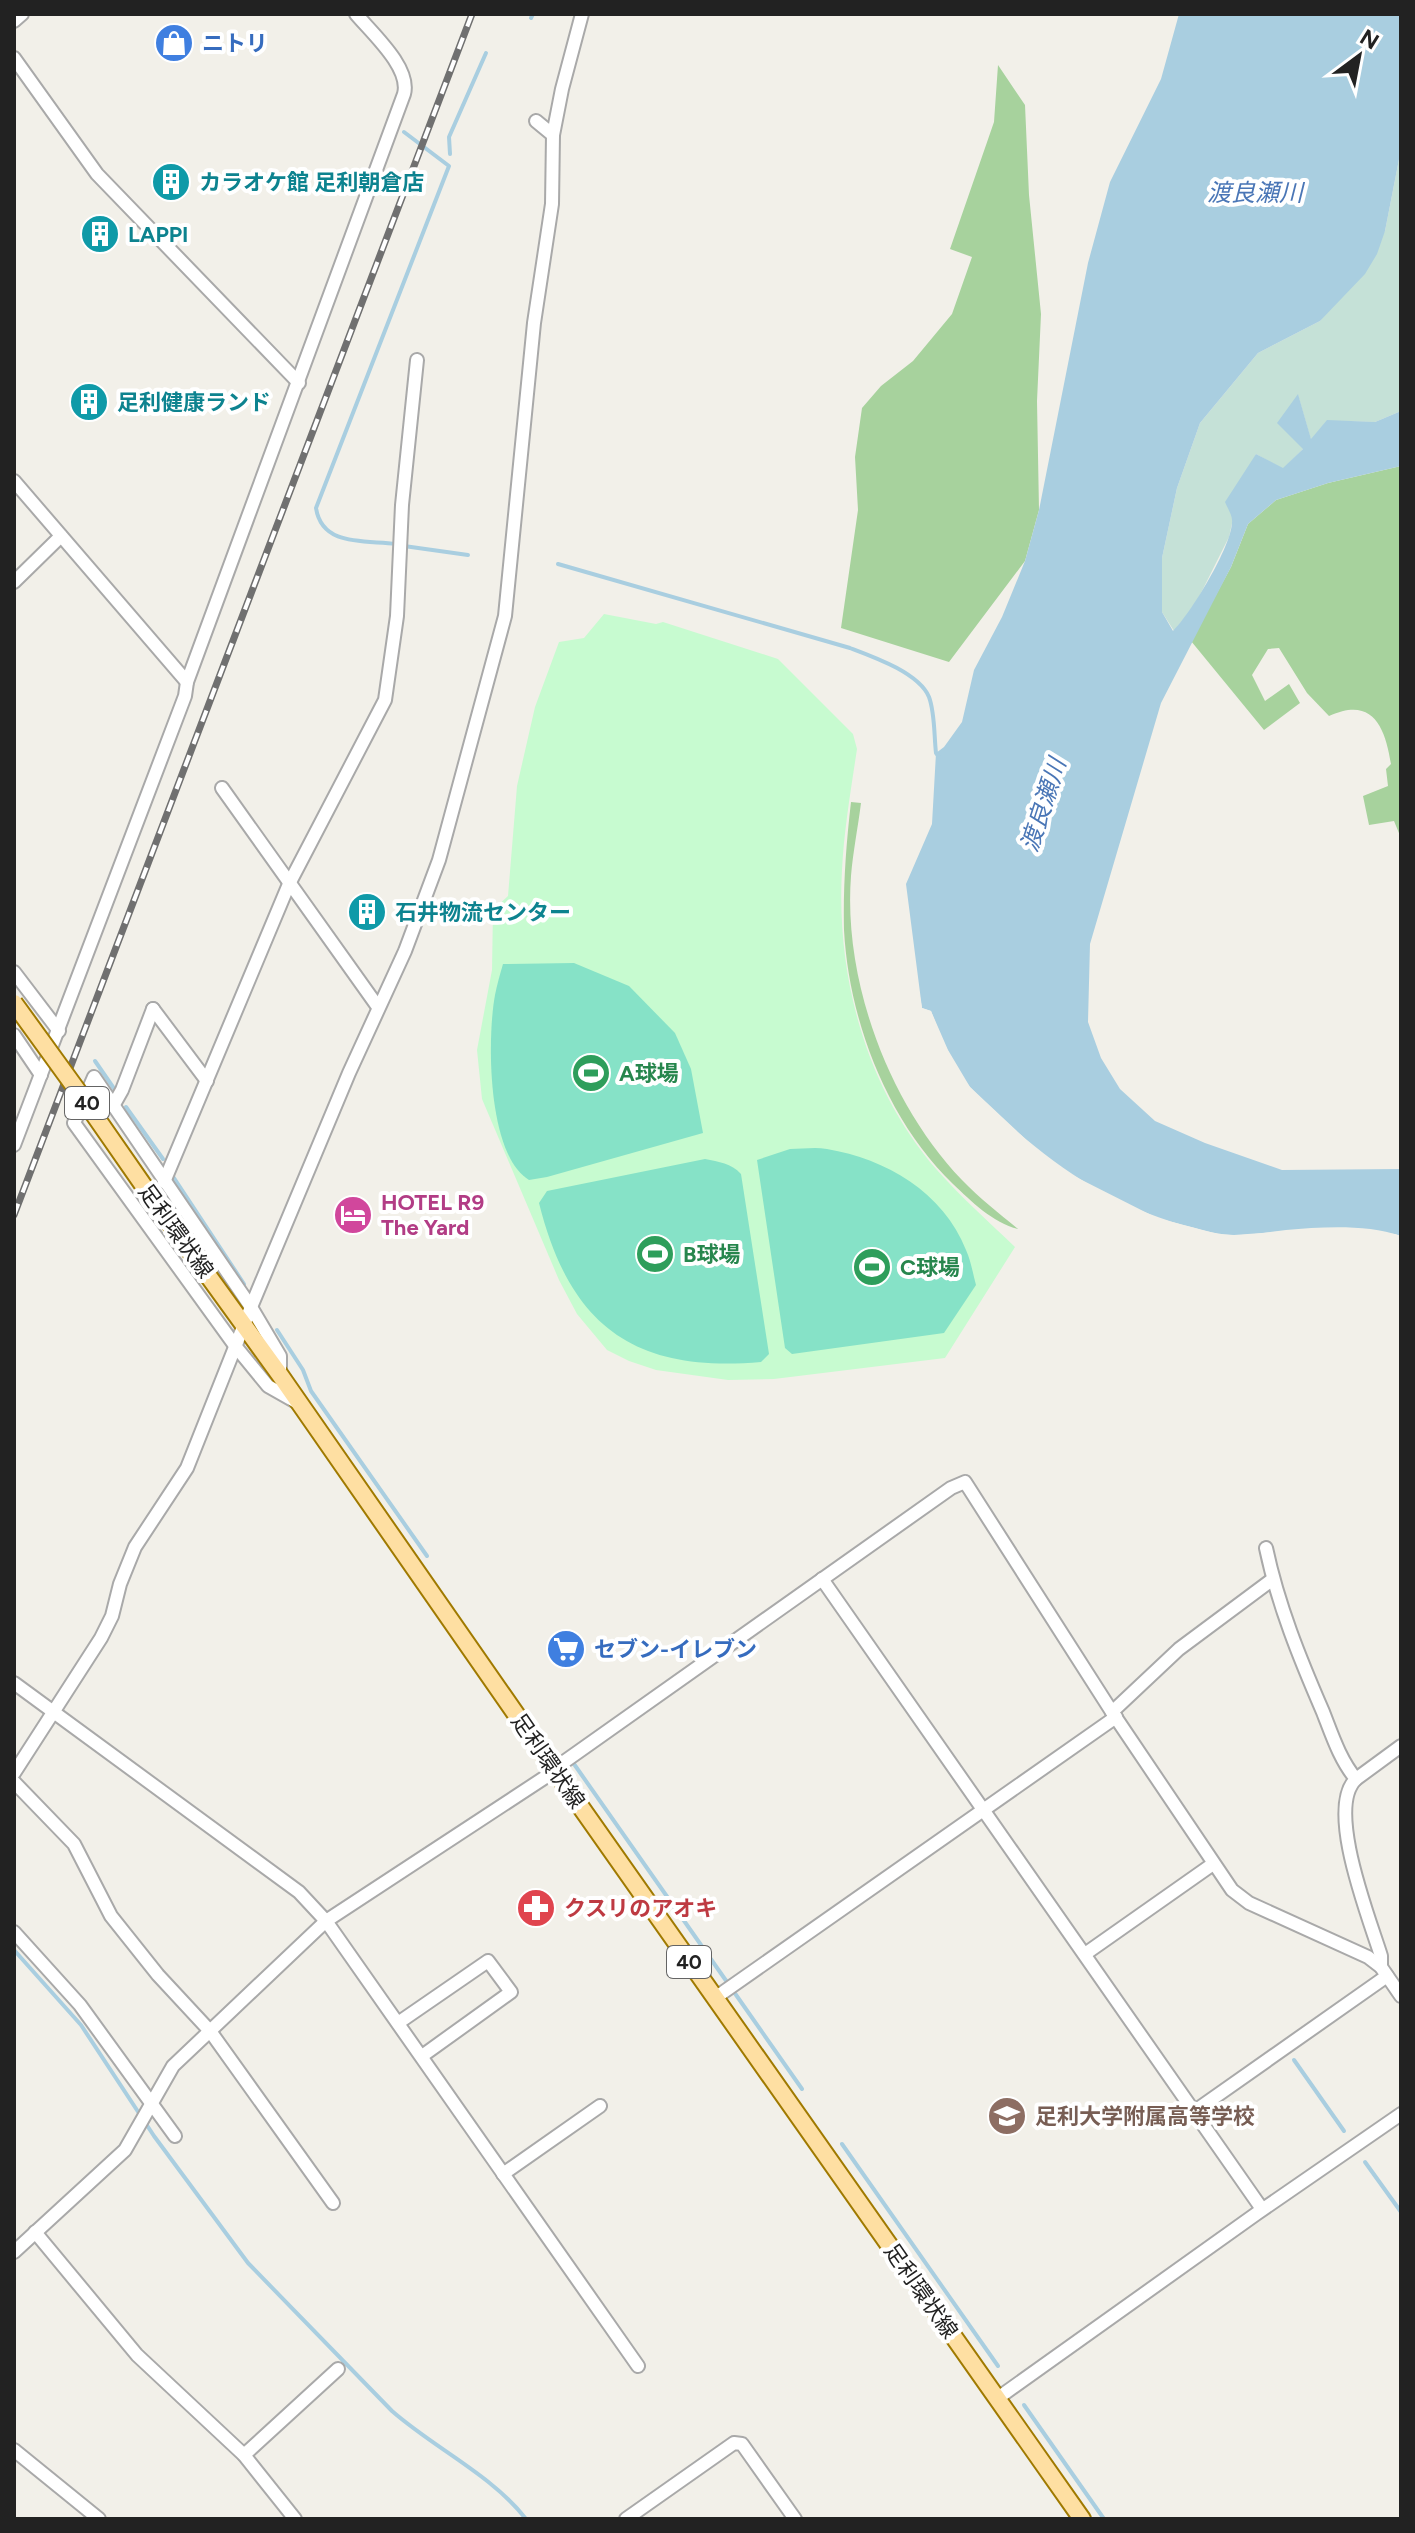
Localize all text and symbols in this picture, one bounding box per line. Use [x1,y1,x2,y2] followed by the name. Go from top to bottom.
[1319,16,1399,96] north arrow
[153,22,195,64] shop icon: ニトリ
[1355,24,1384,55] text: N
[202,30,268,57] place label: ニトリ
[150,161,192,203] building icon: カラオケ館 足利朝倉店
[199,169,424,196] place label: カラオケ館 足利朝倉店
[1207,178,1306,207] water label: 渡良瀬川
[79,213,121,255] building icon: LAPPI
[128,221,188,248] place label: LAPPI
[68,381,110,423] building icon: 足利健康ランド
[117,389,271,416] place label: 足利健康ランド
[1014,752,1073,855] water label: 渡良瀬川
[346,891,388,933] building icon: 石井物流センター
[395,899,571,926] place label: 石井物流センター
[570,1052,612,1094] sports icon: A球場
[619,1060,679,1087] place label: A球場
[65,1087,109,1119] road number: 40
[133,1179,219,1283] street label: 足利環状線
[381,1189,484,1241] place label: HOTEL R9 The Yard
[332,1194,374,1236] hotel icon: HOTEL R9 The Yard
[634,1233,676,1275] sports icon: B球場
[683,1241,740,1268] place label: B球場
[851,1246,893,1288] sports icon: C球場
[900,1254,960,1281] place label: C球場
[545,1628,587,1670] supermarket icon: セブン-イレブン
[594,1636,757,1663] place label: セブン-イレブン
[505,1708,591,1814] street label: 足利環状線
[515,1887,557,1929] pharmacy icon: クスリのアオキ
[564,1895,717,1922] place label: クスリのアオキ
[667,1946,711,1978] road number: 40
[986,2095,1028,2137] school or university icon: 足利大学附属高等学校
[1035,2103,1255,2130] place label: 足利大学附属高等学校
[878,2238,964,2344] street label: 足利環状線

